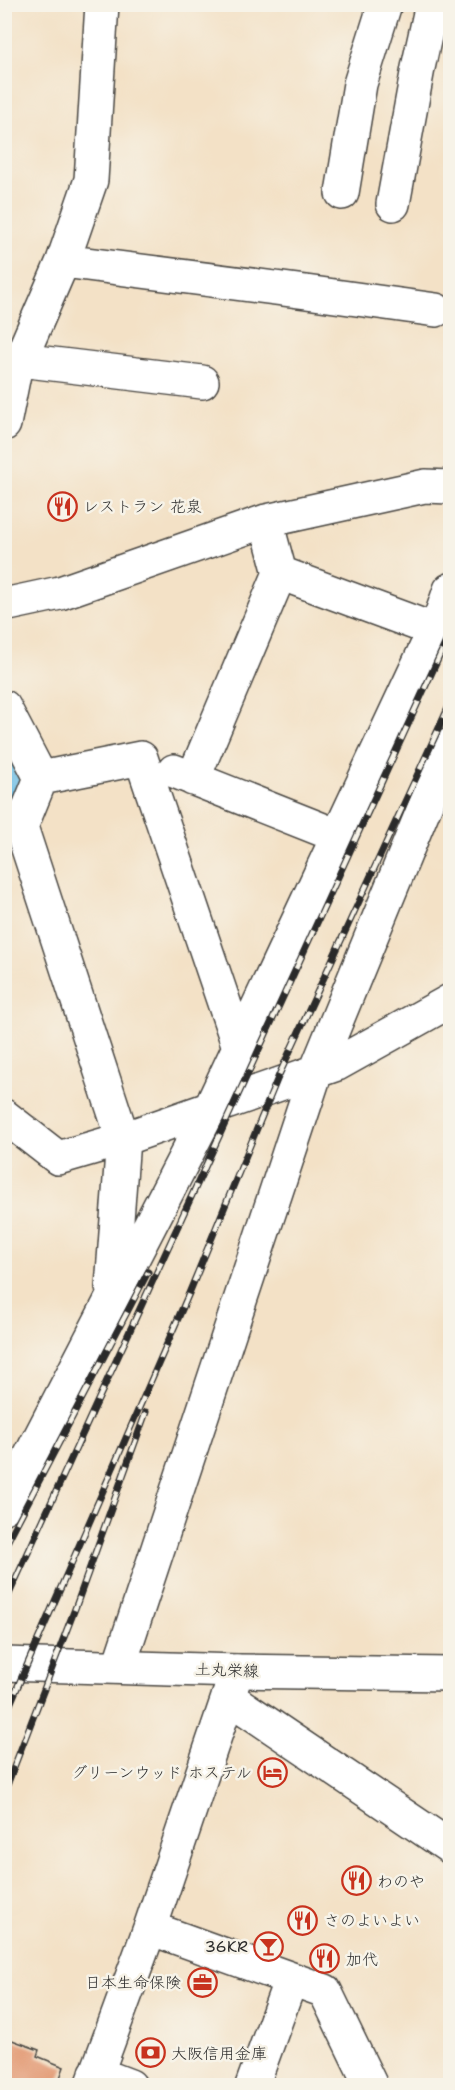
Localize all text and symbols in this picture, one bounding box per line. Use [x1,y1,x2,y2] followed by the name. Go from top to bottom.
[46,490,78,522] restaurant icon: レストラン 花泉
[83,496,202,517] place label: レストラン 花泉
[195,1658,259,1682] street label: 土丸栄線
[257,1756,289,1788] hotel icon: グリーンウッド ホステル
[71,1762,252,1783] place label: グリーンウッド ホステル
[340,1865,372,1897] restaurant icon: わのや
[377,1871,425,1892] place label: わのや
[287,1904,319,1936] restaurant icon: さのよいよい
[324,1910,420,1931] place label: さのよいよい
[253,1930,285,1962] bar icon: 36KR
[205,1936,248,1957] place label: 36KR
[309,1943,341,1975] restaurant icon: 加代
[346,1949,378,1970] place label: 加代
[186,1966,218,1998] office icon: 日本生命保険
[85,1972,181,1993] place label: 日本生命保険
[134,2037,166,2069] bank icon: 大阪信用金庫
[171,2043,267,2064] place label: 大阪信用金庫

